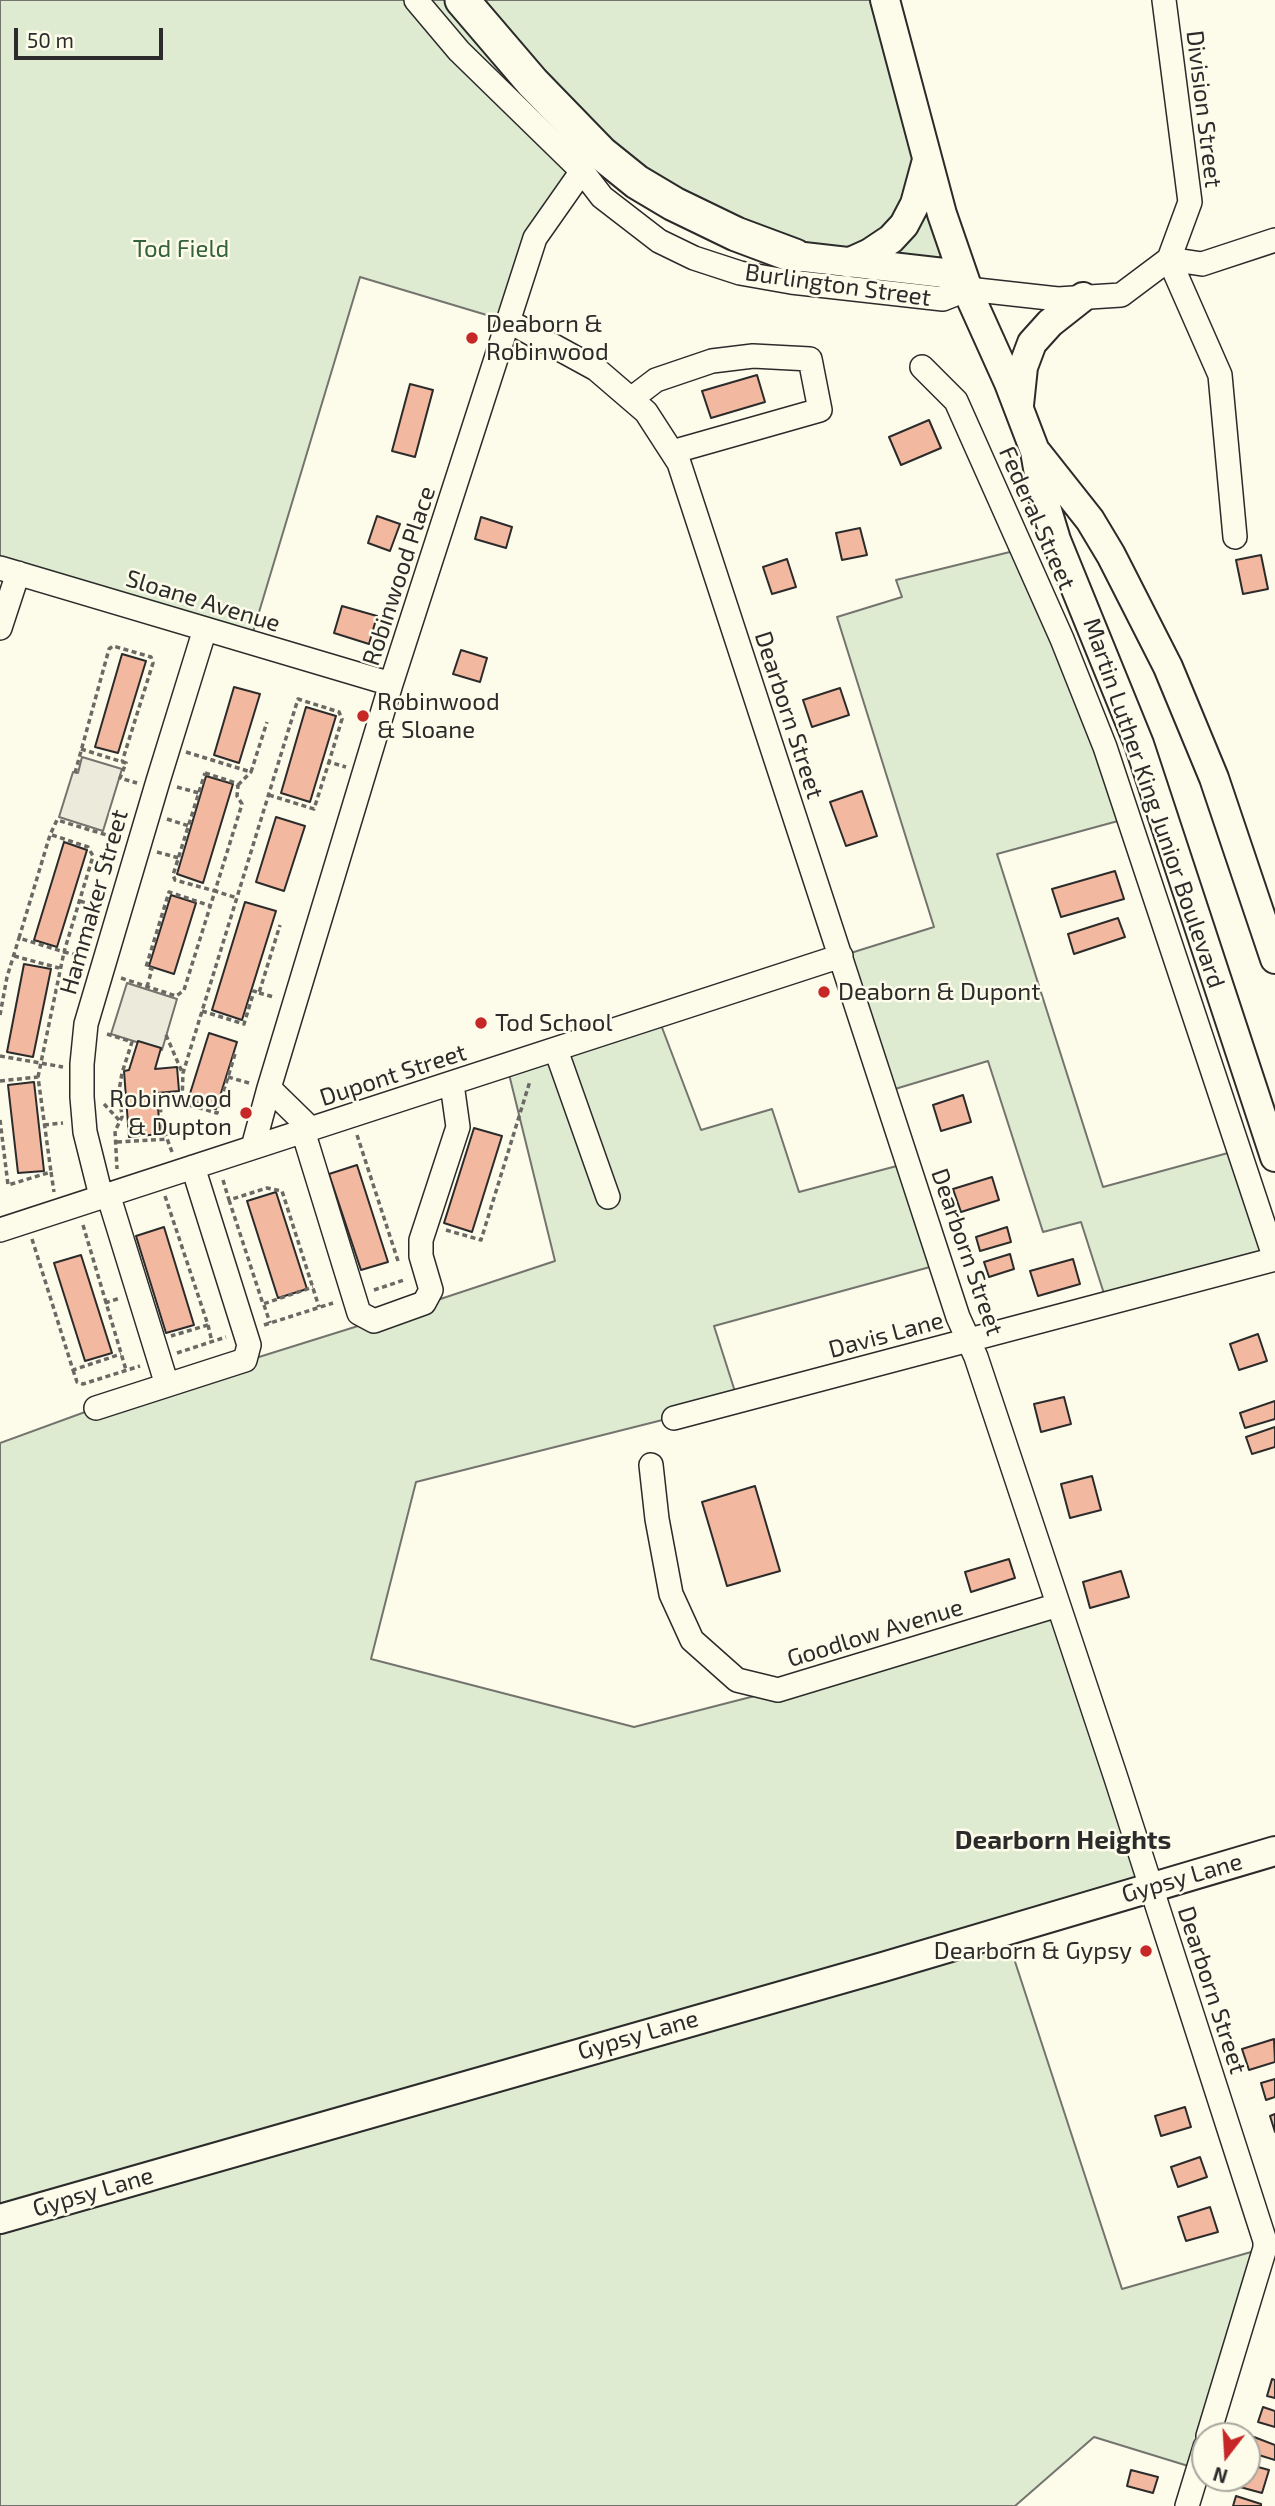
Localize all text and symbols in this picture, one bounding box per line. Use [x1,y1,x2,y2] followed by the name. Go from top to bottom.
[18,14,166,58] scale bar
[27,27,74,52] text: 50 m
[1180,29,1228,189] street label: Division Street
[133,235,229,263] park label: Tod Field
[743,258,933,312] street label: Burlington Street
[486,310,609,366] place label: Deaborn & Robinwood
[464,330,480,346] marker: Deaborn & Robinwood
[993,442,1081,594] street label: Federal Street
[356,483,442,669] street label: Robinwood Place
[122,564,284,638] street label: Sloane Avenue
[1077,614,1231,992] street label: Martin Luther King Junior Boulevard
[748,628,830,802] street label: Dearborn Street
[377,688,500,744] place label: Robinwood & Sloane
[355,708,371,724] marker: Robinwood & Sloane
[54,806,134,998] street label: Hammaker Street
[838,978,1040,1006] place label: Deaborn & Dupont
[816,984,832,1000] marker: Deaborn & Dupont
[495,1009,613,1037] place label: Tod School
[473,1015,489,1031] marker: Tod School
[316,1038,470,1112] street label: Dupont Street
[109,1085,232,1141] place label: Robinwood & Dupton
[238,1105,254,1121] marker: Robinwood & Dupton
[925,1165,1009,1339] street label: Dearborn Street
[825,1306,947,1364] street label: Davis Lane
[784,1593,966,1673] street label: Goodlow Avenue
[955,1824,1171,1856] district label: Dearborn Heights
[1118,1847,1246,1909] street label: Gypsy Lane
[1171,1903,1253,2077] street label: Dearborn Street
[934,1937,1132,1965] place label: Dearborn & Gypsy
[1138,1943,1154,1959] marker: Dearborn & Gypsy
[574,2004,702,2066] street label: Gypsy Lane
[29,2161,157,2223] street label: Gypsy Lane
[1191,2422,1261,2492] north arrow
[1210,2463,1230,2489] text: N

